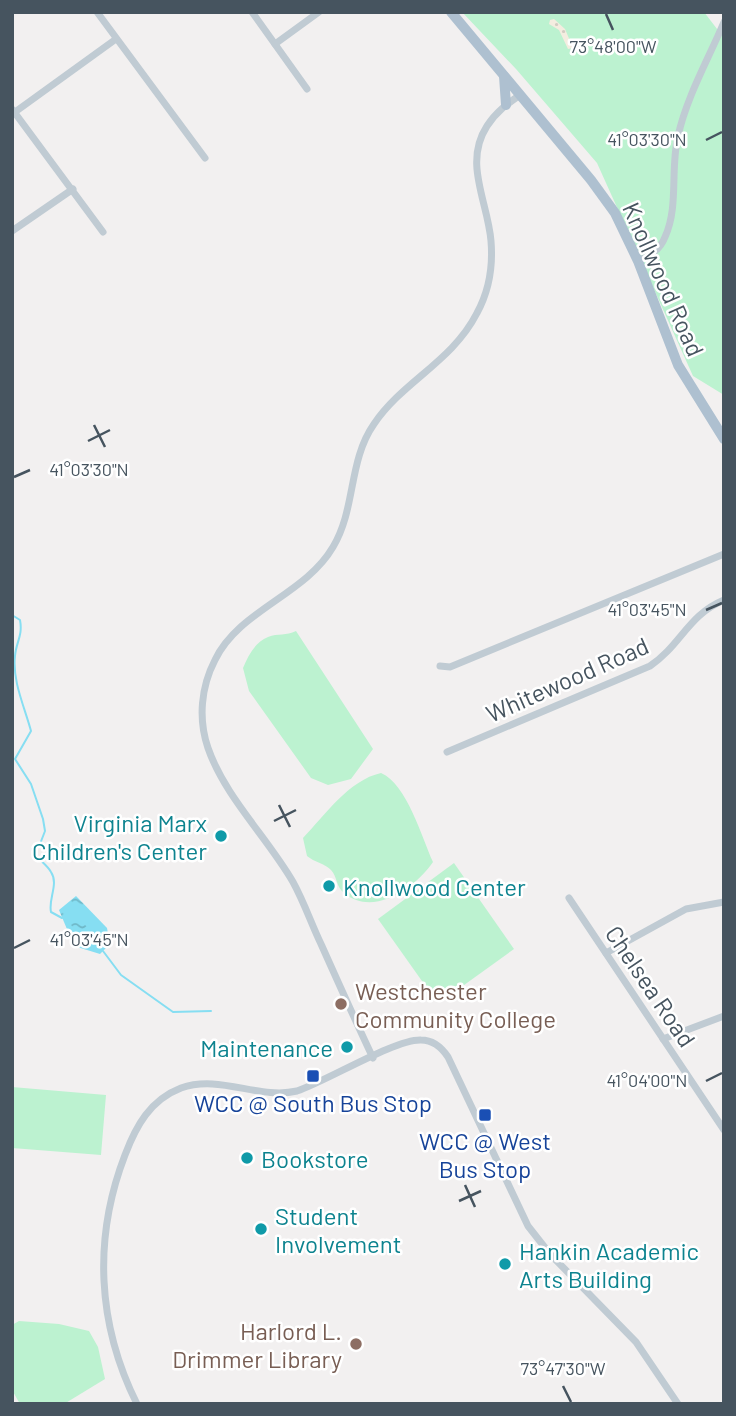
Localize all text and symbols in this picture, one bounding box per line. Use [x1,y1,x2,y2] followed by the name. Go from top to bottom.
[569,35,657,57] text: 73°48'00"W
[607,128,687,150] text: 41°03'30"N
[617,197,711,361] street label: Knollwood Road
[49,458,129,480] text: 41°03'30"N
[607,598,687,620] text: 41°03'45"N
[481,630,653,728] street label: Whitewood Road
[32,808,207,865] place label: Virginia Marx Children's Center
[213,828,229,844] marker: Virginia Marx Children's Center
[343,872,526,901] place label: Knollwood Center
[321,878,337,894] marker: Knollwood Center
[600,920,702,1052] street label: Chelsea Road
[49,928,129,950] text: 41°03'45"N
[355,976,556,1033] place label: Westchester Community College
[333,996,349,1012] marker: Westchester Community College
[200,1033,333,1062] place label: Maintenance
[339,1039,355,1055] marker: Maintenance
[305,1068,321,1084] marker: WCC @ South Bus Stop
[607,1069,687,1091] text: 41°04'00"N
[194,1088,432,1117] place label: WCC @ South Bus Stop
[477,1107,493,1123] marker: WCC @ West Bus Stop
[419,1126,551,1183] place label: WCC @ West Bus Stop
[261,1144,369,1173] place label: Bookstore
[239,1150,255,1166] marker: Bookstore
[275,1201,401,1258] place label: Student Involvement
[253,1221,269,1237] marker: Student Involvement
[519,1236,699,1293] place label: Hankin Academic Arts Building
[497,1256,513,1272] marker: Hankin Academic Arts Building
[172,1316,342,1373] place label: Harlord L. Drimmer Library
[348,1336,364,1352] marker: Harlord L. Drimmer Library
[521,1357,606,1379] text: 73°47'30"W

